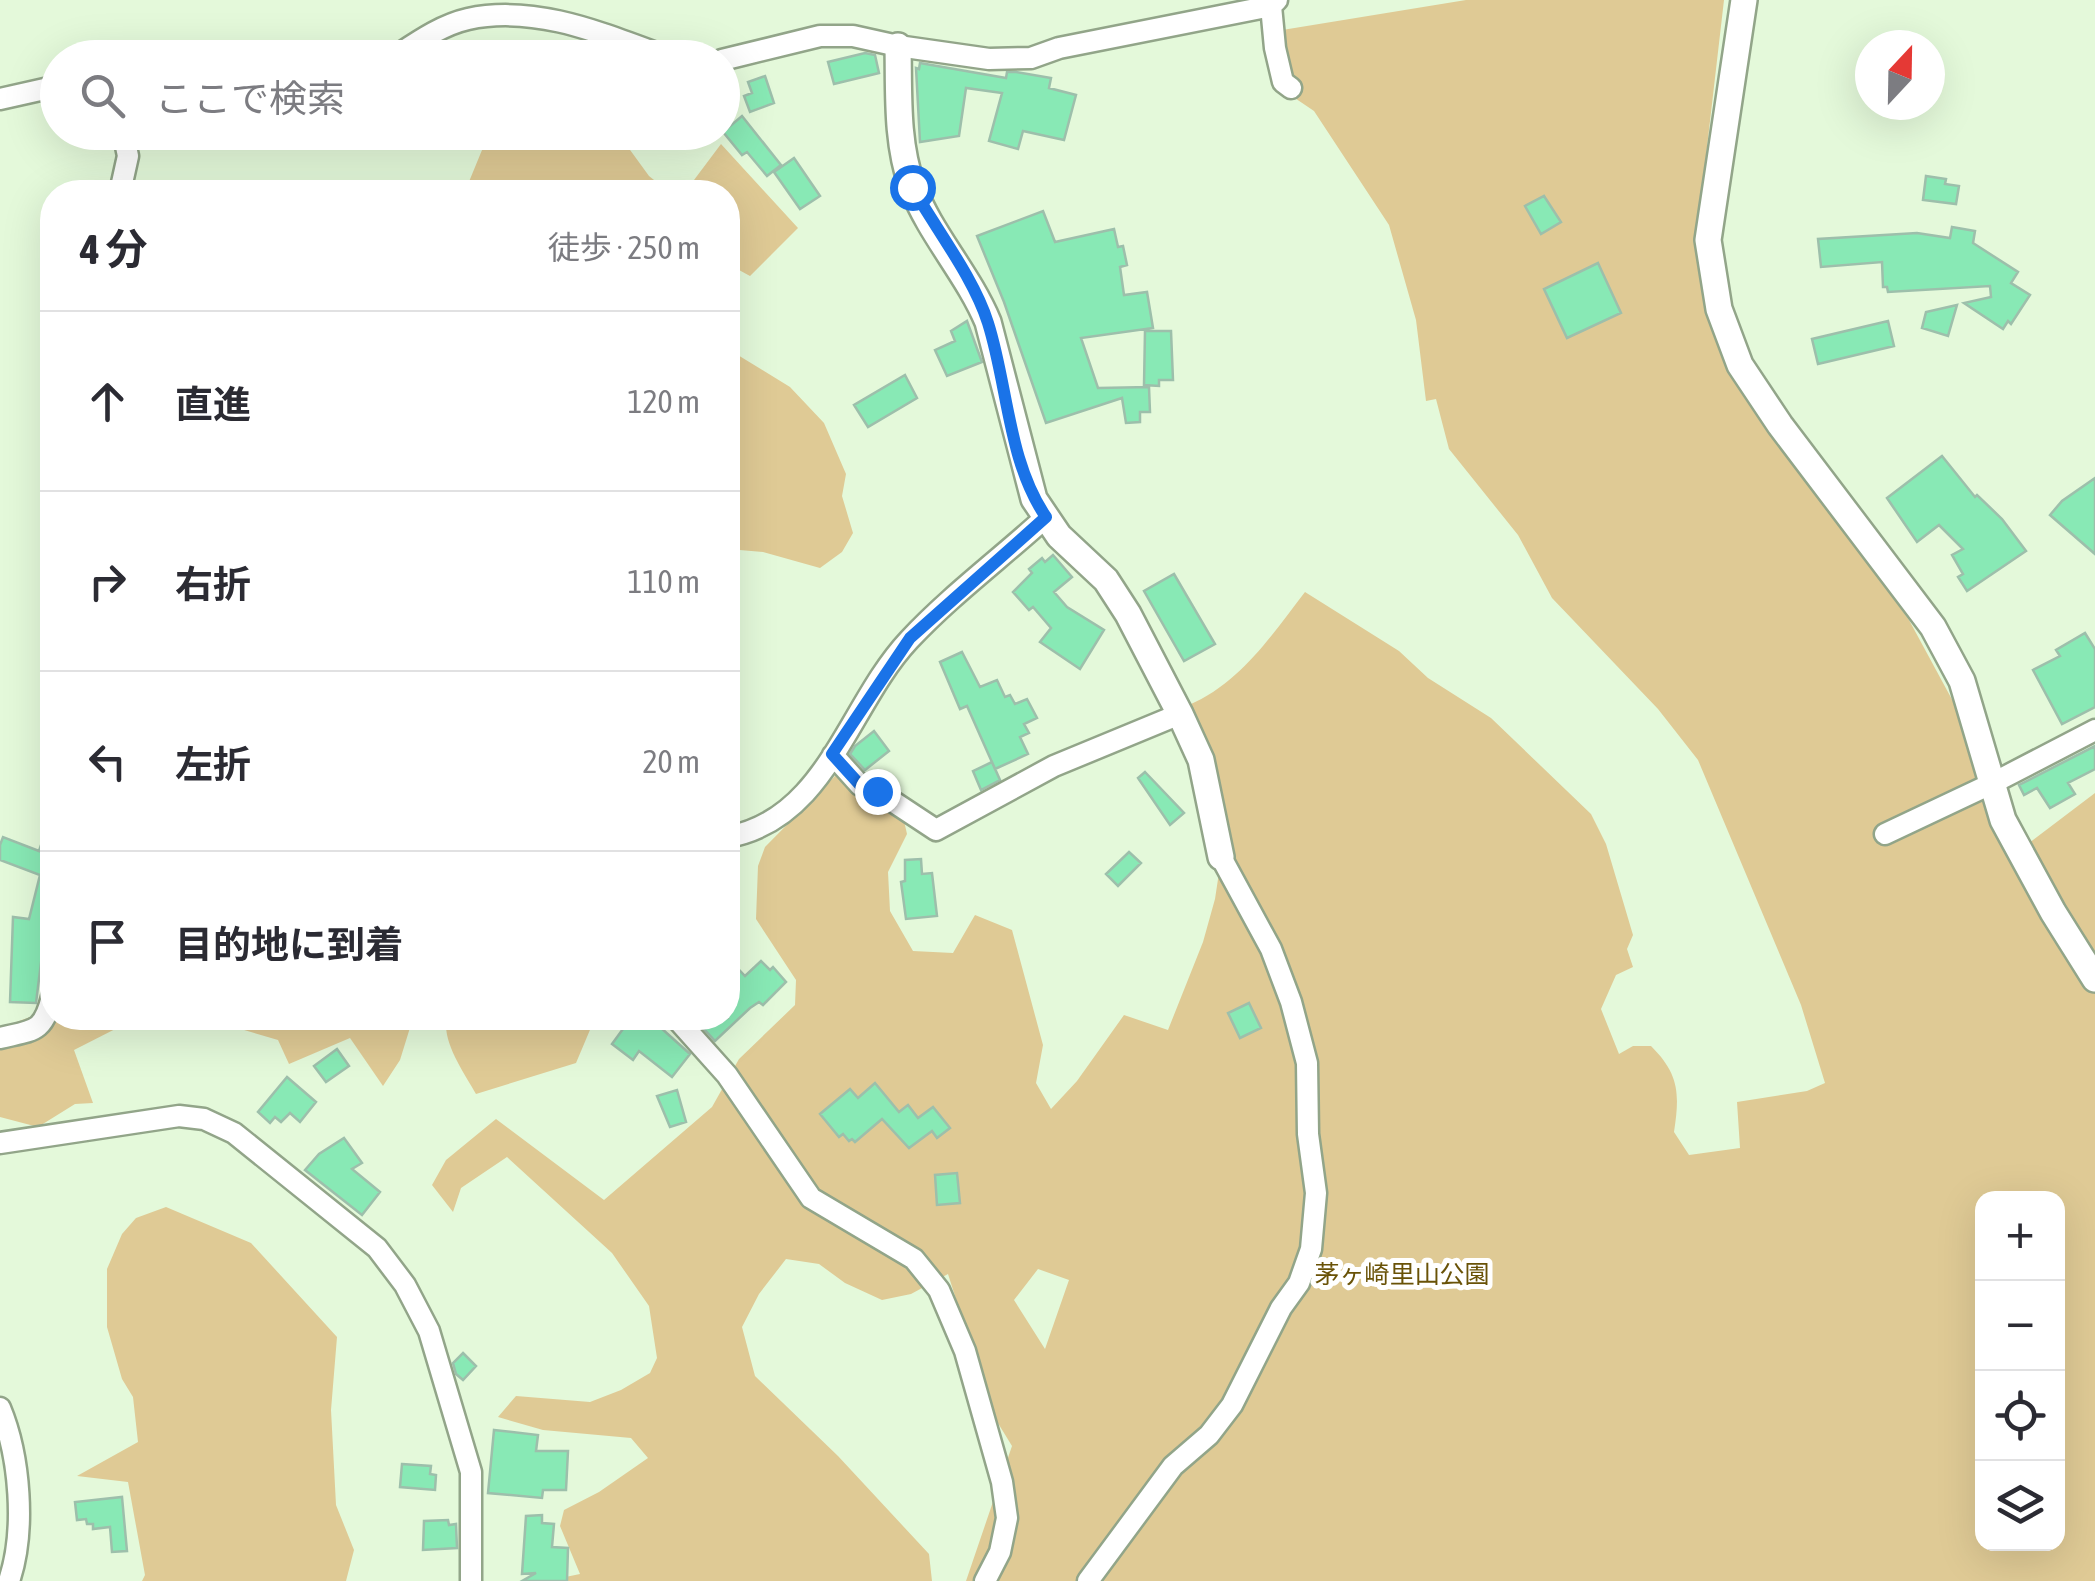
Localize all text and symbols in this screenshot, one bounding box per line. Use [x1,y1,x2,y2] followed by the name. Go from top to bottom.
[1855,30,1945,120] north arrow
[40,40,740,150] search box
[75,68,130,123] icon: search
[155,77,345,120] text: ここで検索
[890,165,936,211] route start
[80,225,148,273] text: 4 分
[548,229,700,266] text: 徒歩 · 250 m
[80,374,135,429] icon: ahead
[175,383,251,426] text: 直進
[627,383,700,420] text: 120 m
[80,554,135,609] icon: right
[175,563,251,606] text: 右折
[627,563,700,600] text: 110 m
[80,734,135,789] icon: left
[175,743,251,786] text: 左折
[642,743,700,780] text: 20 m
[855,769,901,815] route end
[80,914,135,969] icon: arrive
[175,923,403,966] text: 目的地に到着
[1975,1191,2065,1551] map controls
[1975,1191,2065,1281] button: +
[1314,1260,1490,1288] park label: 茅ヶ崎里山公園
[1975,1281,2065,1371] button: −
[1975,1371,2065,1461] button: locate
[1975,1461,2065,1551] button: layers

